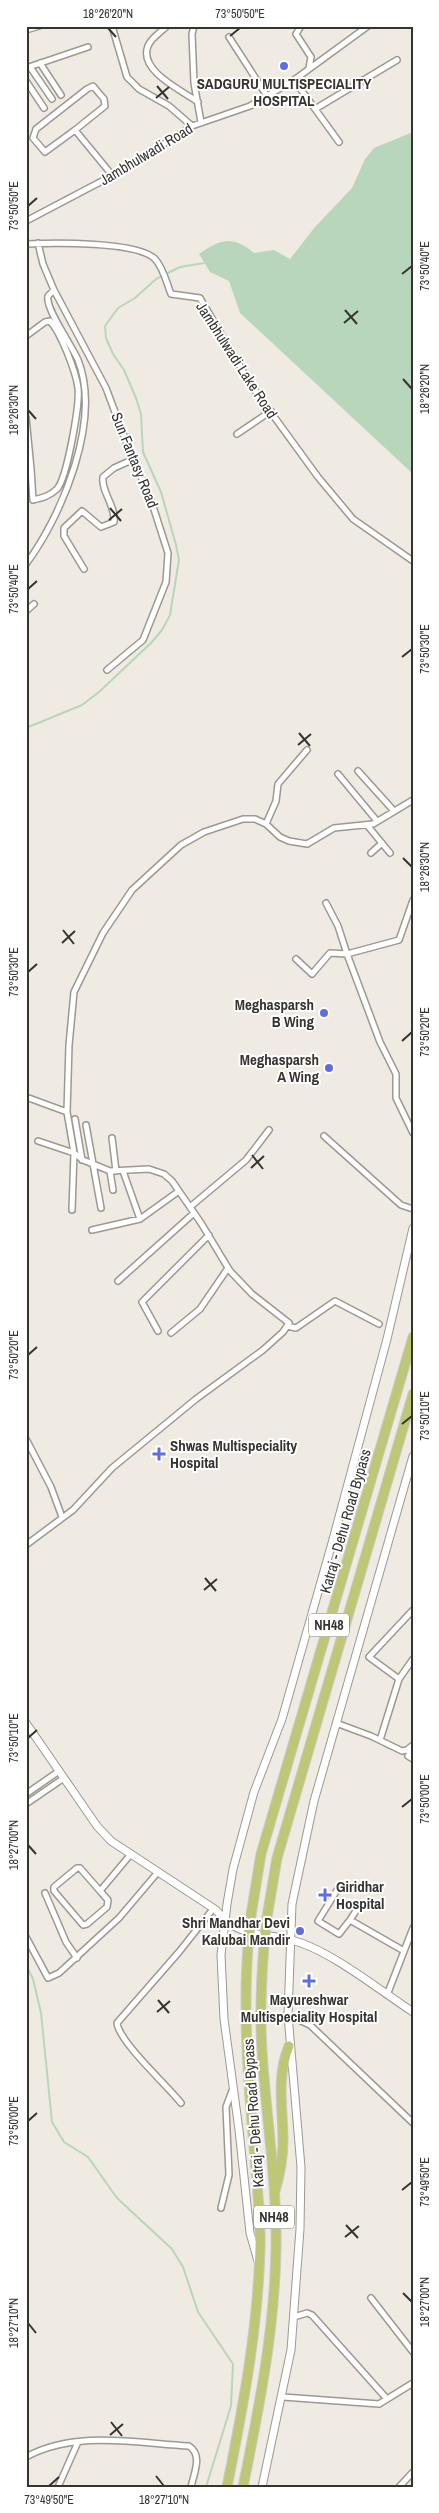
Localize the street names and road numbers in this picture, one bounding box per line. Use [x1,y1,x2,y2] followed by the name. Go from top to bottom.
[95,118,197,190] street label: Jambhulwadi Road
[191,298,283,422] street label: Jambhulwadi Lake Road
[106,409,164,511] street label: Sun Fantasy Road
[314,1446,376,1596] street label: Katraj - Dehu Road Bypass
[309,1614,349,1636] road number: NH48
[237,2038,269,2188] street label: Katraj - Dehu Road Bypass
[254,2206,294,2228] road number: NH48

